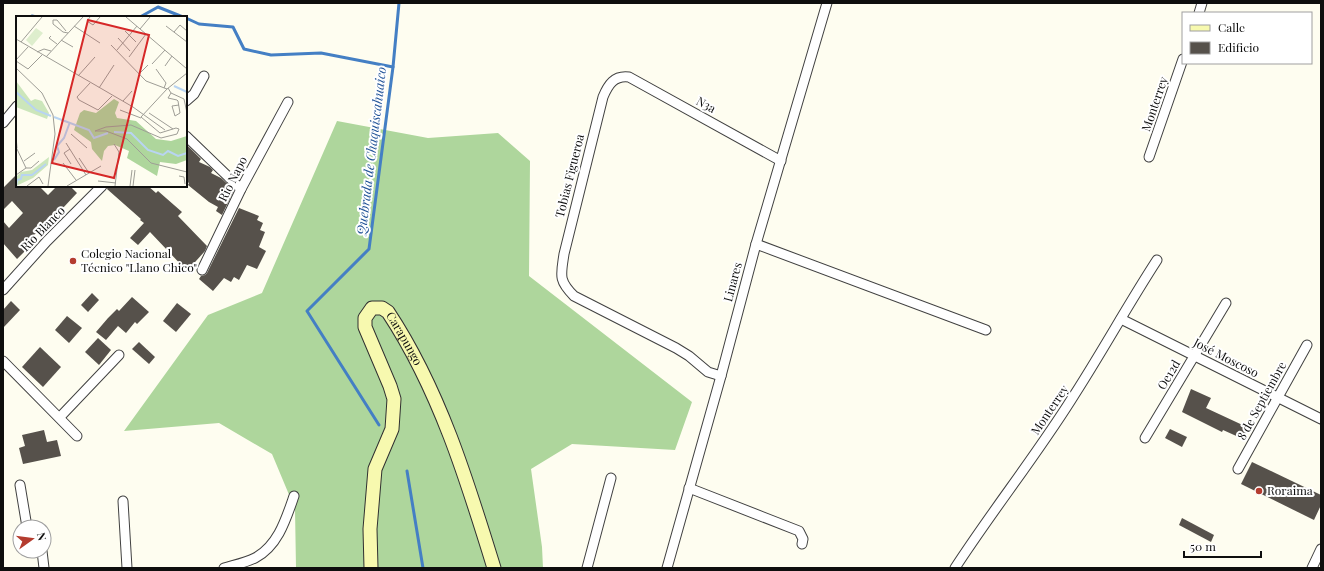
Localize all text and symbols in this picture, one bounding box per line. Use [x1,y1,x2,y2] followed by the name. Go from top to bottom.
[1182,12,1312,64] legend
[16,16,187,187] inset map
[1218,19,1245,35] text: Calle
[1218,39,1260,55] text: Edificio
[352,66,389,237] water label: Quebrada de Chaquiscahuaico
[1137,74,1171,133] street label: Monterrey
[694,92,719,116] street label: N3a
[551,132,587,219] street label: Tobias Figueroa
[214,153,250,204] street label: Rio Napo
[17,202,68,254] street label: Rio Blanco
[81,245,197,275] place label: Colegio Nacional Técnico "Llano Chico"
[68,256,78,266] marker: Colegio Nacional Técnico "Llano Chico"
[719,260,745,303] street label: Linares
[383,308,427,368] street label: Carapungo
[1190,333,1262,381] street label: José Moscoso
[1153,357,1183,392] street label: Oe12d
[1233,358,1289,443] street label: 8 de Septiembre
[1027,381,1072,437] street label: Monterrey
[1267,482,1313,498] place label: Roraima
[1254,486,1264,496] marker: Roraima
[12,519,52,559] north arrow
[34,531,50,542] text: N
[1184,533,1261,559] scale bar
[1190,538,1216,554] text: 50 m

